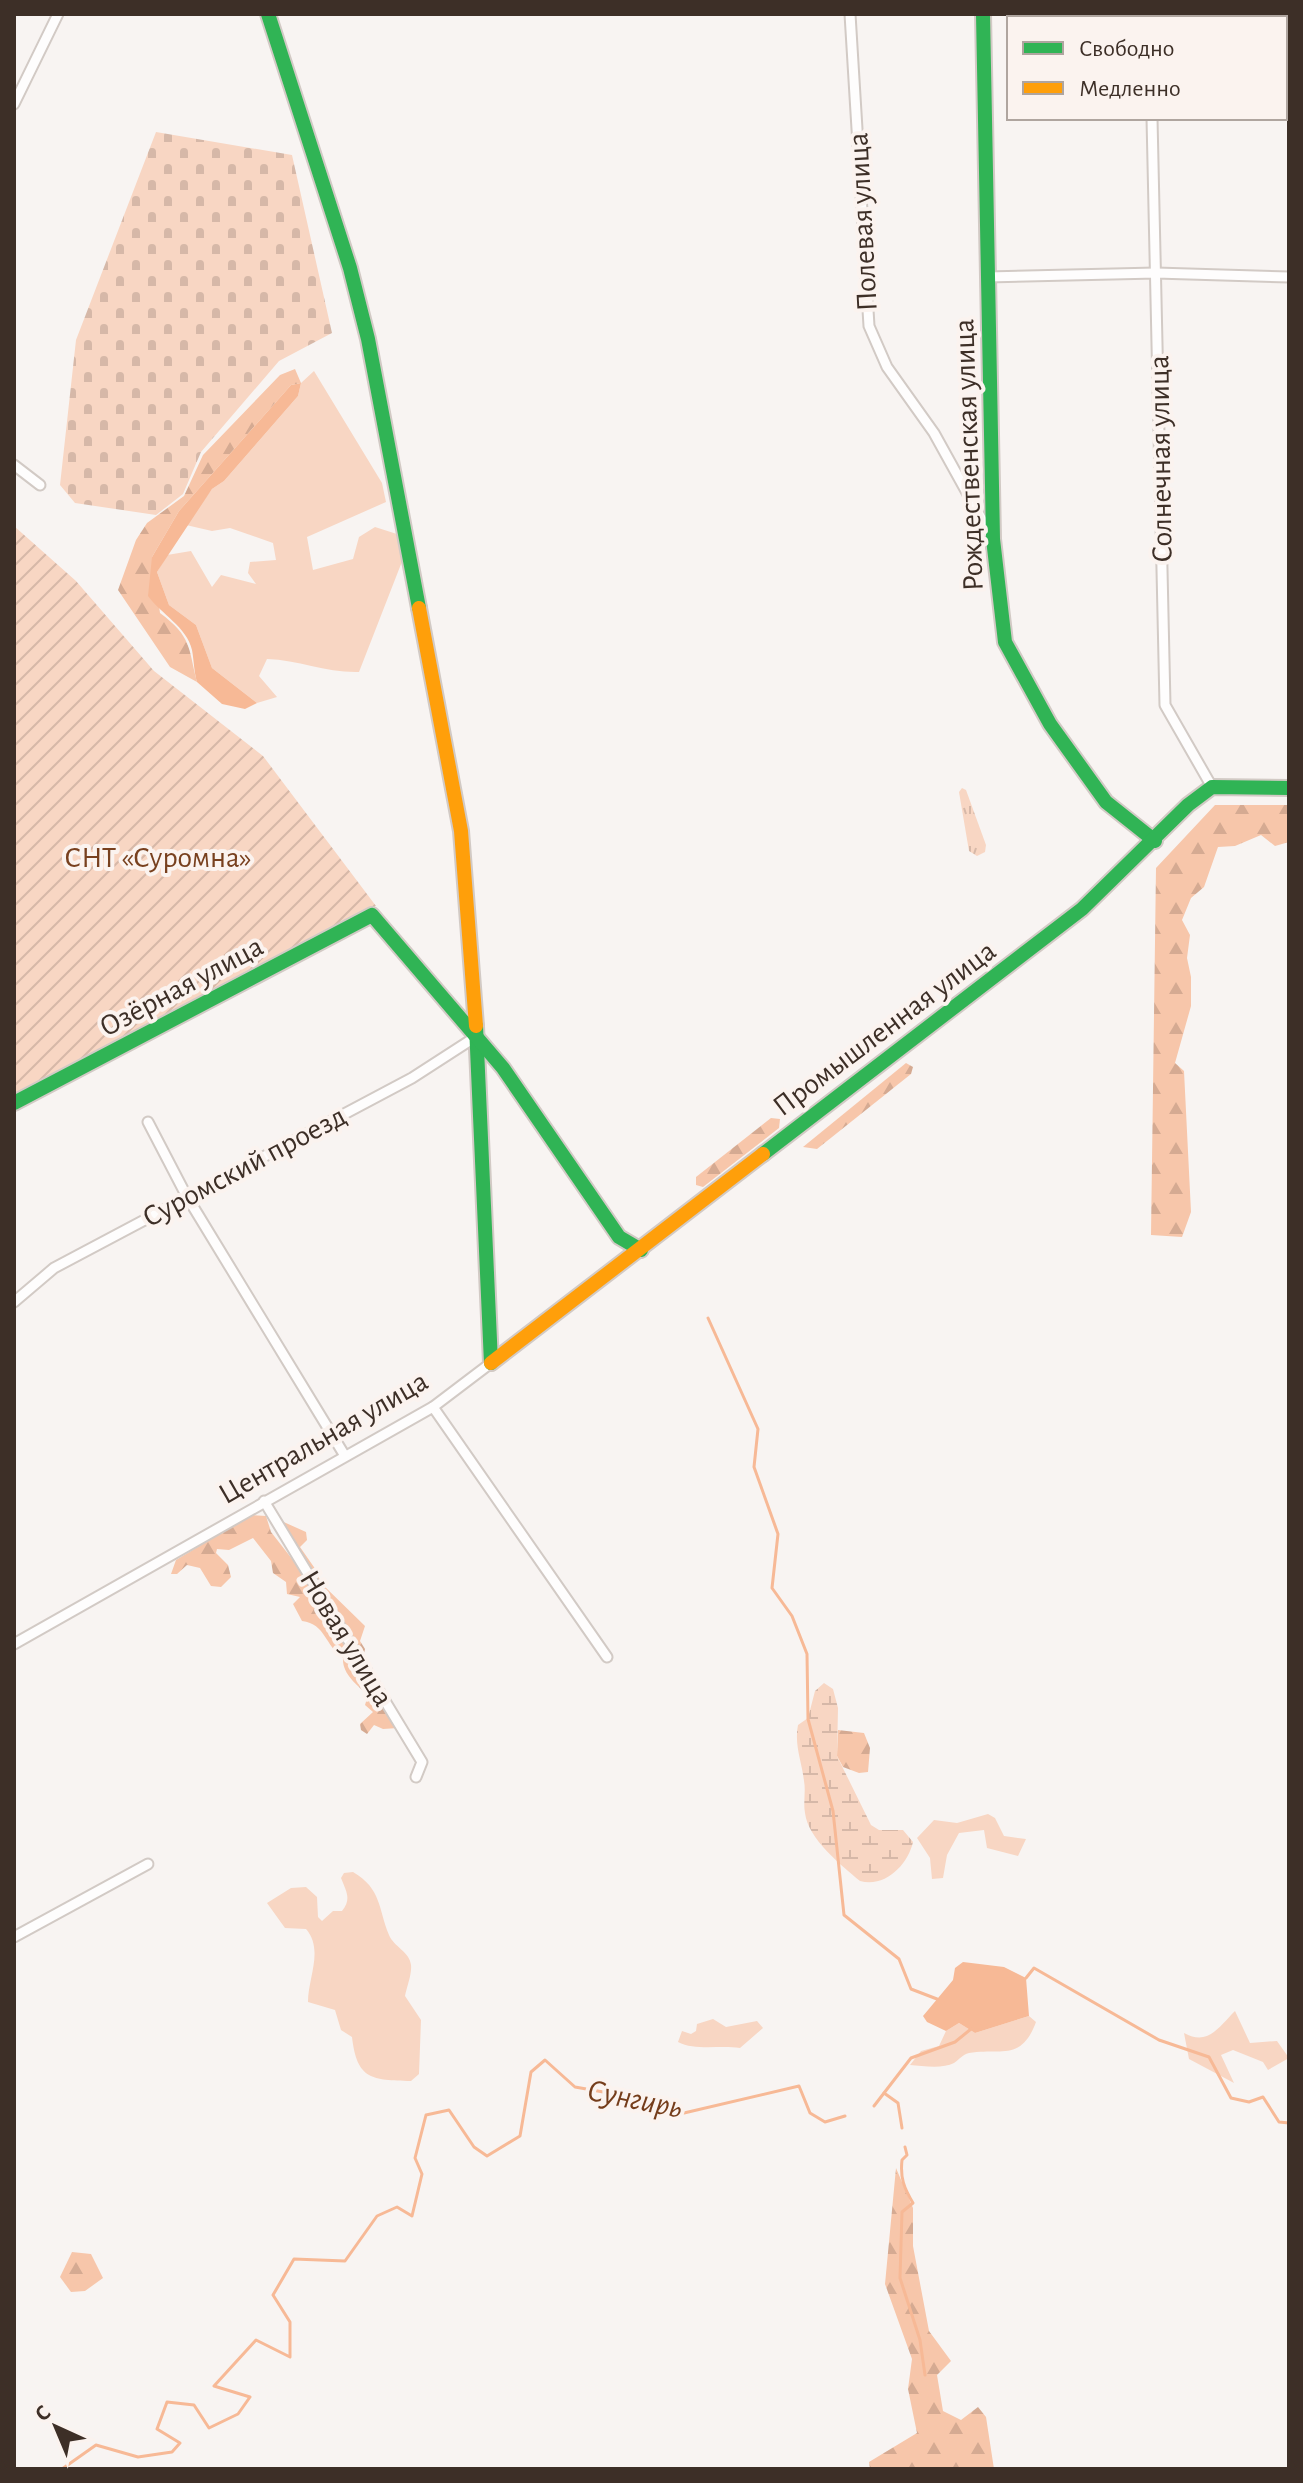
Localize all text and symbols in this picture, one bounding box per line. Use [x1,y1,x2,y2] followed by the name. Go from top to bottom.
[1007,16,1287,120] legend
[1079,37,1174,61] text: Свободно
[1079,77,1181,101] text: Медленно
[843,132,883,312] street label: Полевая улица
[949,318,989,592] street label: Рождественская улица
[1144,355,1178,563] street label: Солнечная улица
[64,843,252,873] park label: СНТ «Суромна»
[95,931,268,1043] street label: Озёрная улица
[768,935,1002,1122] street label: Промышленная улица
[138,1101,351,1233] street label: Суромский проезд
[214,1366,433,1510] street label: Центральная улица
[294,1565,398,1712] street label: Новая улица
[584,2074,685,2125] water label: Сунгирь
[16,2387,96,2467] north arrow
[31,2401,55,2425] text: С

